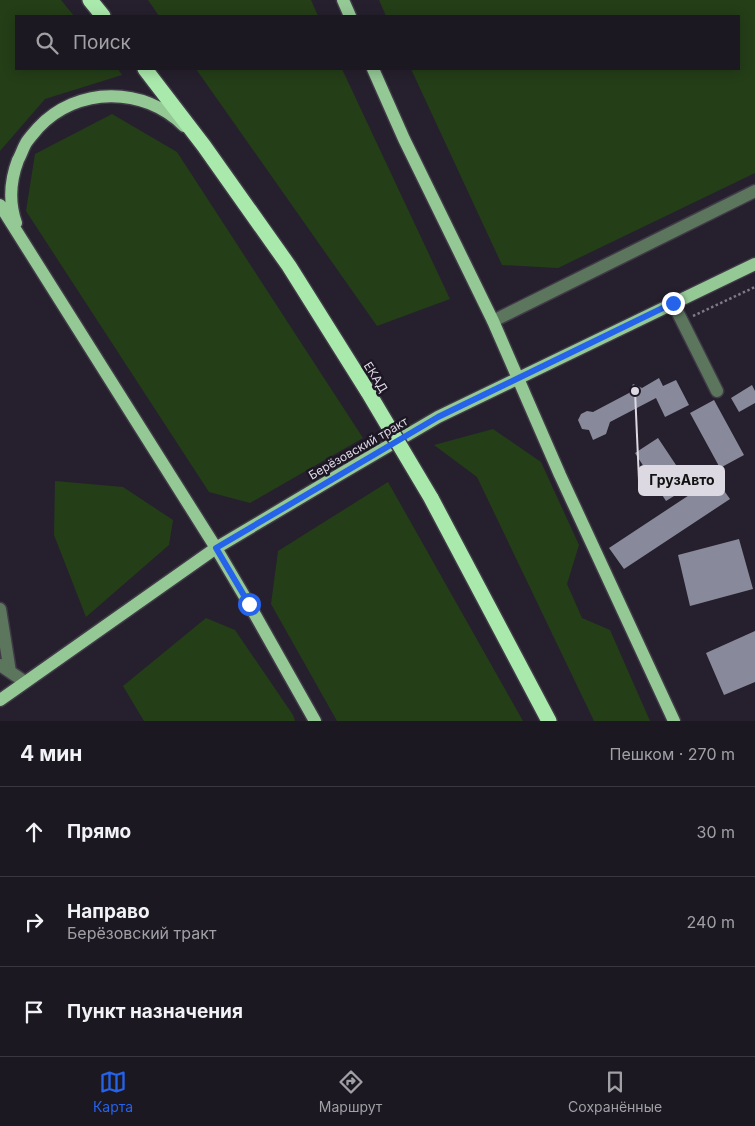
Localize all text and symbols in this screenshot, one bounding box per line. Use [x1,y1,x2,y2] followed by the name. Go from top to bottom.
[15,15,740,70] search box
[33,29,61,57] icon: search
[73,31,131,54] text: Поиск
[662,292,685,315] route end
[361,359,391,395] street label: ЕКАД
[306,413,411,482] street label: Берёзовский тракт
[639,466,724,495] callout: ГрузАвто
[649,471,715,488] text: ГрузАвто
[238,593,261,616] route start
[20,741,82,766] text: 4 мин
[610,744,735,764] text: Пешком · 270 m
[20,818,48,846] icon: ahead
[67,820,131,843] text: Прямо
[697,822,735,842] text: 30 m
[67,900,150,923] text: Направо
[20,908,48,936] icon: right
[687,912,735,932] text: 240 m
[67,923,216,943] text: Берёзовский тракт
[20,998,48,1026] icon: arrive
[67,1000,243,1023] text: Пункт назначения
[93,1068,133,1115] tab: Карта
[319,1068,382,1115] tab: Маршрут
[568,1068,662,1115] tab: Сохранённые

